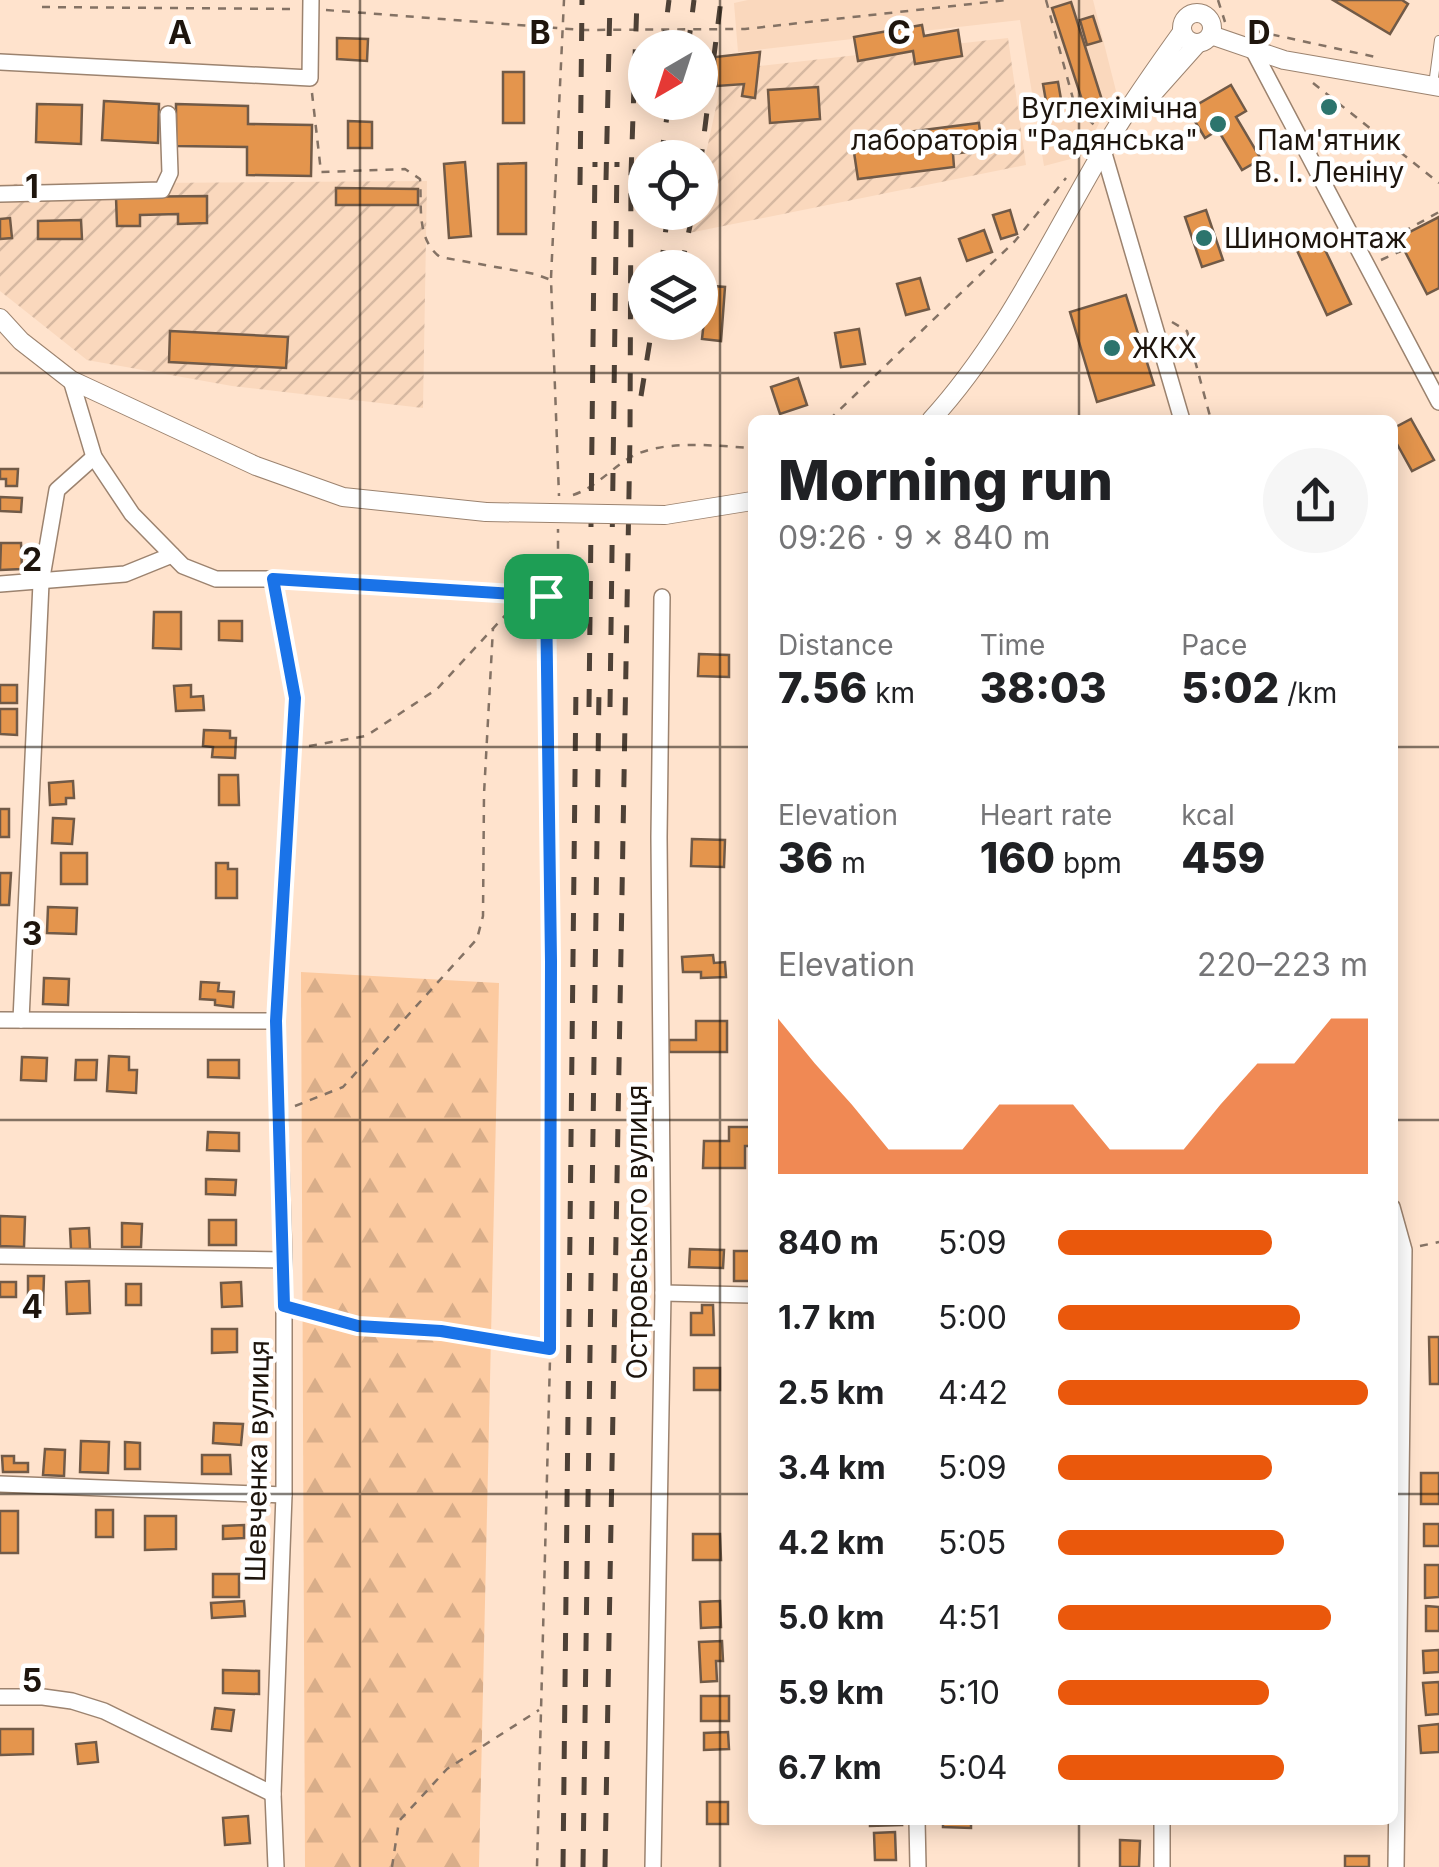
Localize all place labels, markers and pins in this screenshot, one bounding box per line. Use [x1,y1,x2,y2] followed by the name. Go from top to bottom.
[851,91,1198,157] place label: Вуглехімічна лабораторія "Радянська"
[1318,96,1340,118] marker: Пам'ятник В. І. Леніну
[1207,113,1229,135] marker: Вуглехімічна лабораторія "Радянська"
[1254,123,1404,189] place label: Пам'ятник В. І. Леніну
[1224,221,1407,255] place label: Шиномонтаж
[1193,227,1215,249] marker: Шиномонтаж
[1132,331,1197,365] place label: ЖКХ
[1101,337,1123,359] marker: ЖКХ
[504,554,589,639] pin

